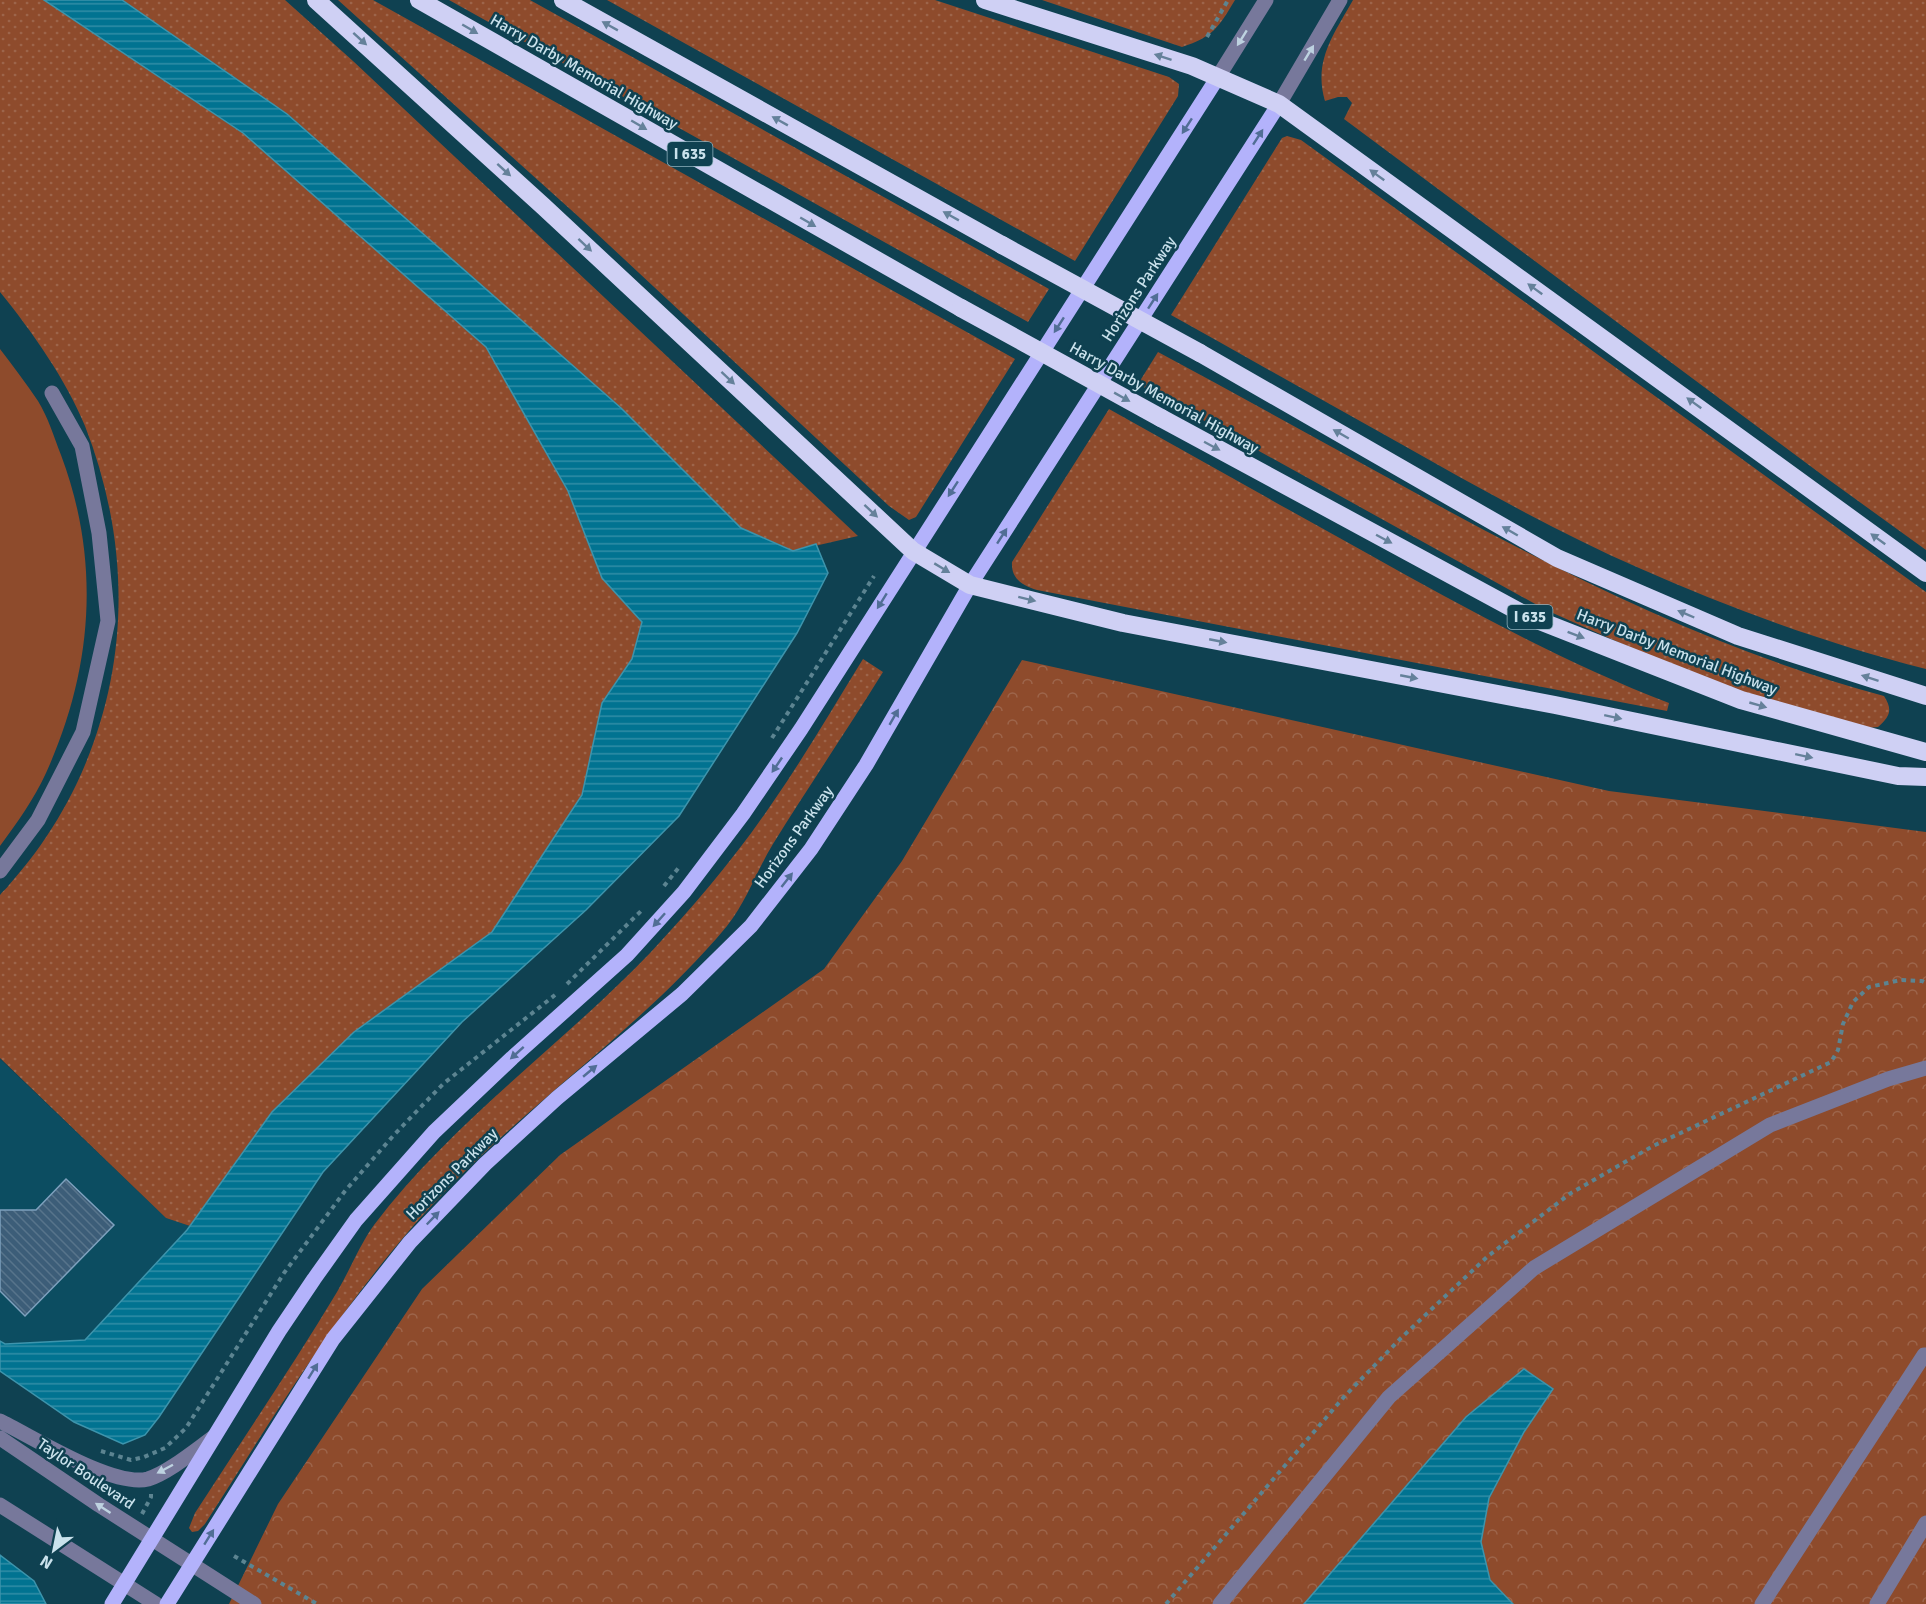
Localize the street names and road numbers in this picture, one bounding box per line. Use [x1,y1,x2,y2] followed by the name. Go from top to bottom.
[487,10,682,134] street label: Harry Darby Memorial Highway
[668,142,712,166] road number: I 635
[1097,232,1181,345] street label: Horizons Parkway
[1066,338,1263,459] street label: Harry Darby Memorial Highway
[1574,604,1781,700] street label: Harry Darby Memorial Highway
[1508,605,1552,629] road number: I 635
[750,782,838,892] street label: Horizons Parkway
[402,1124,502,1224] street label: Horizons Parkway
[34,1434,138,1514] street label: Taylor Boulevard

